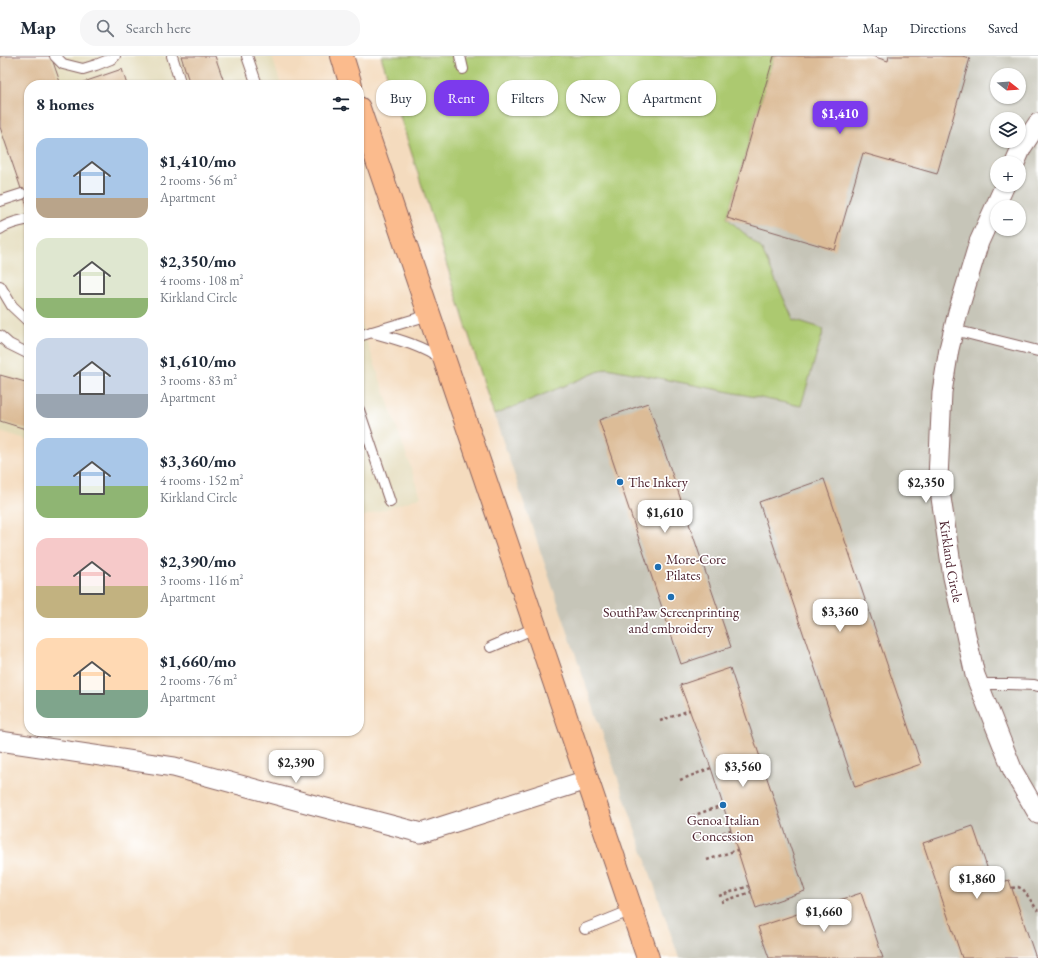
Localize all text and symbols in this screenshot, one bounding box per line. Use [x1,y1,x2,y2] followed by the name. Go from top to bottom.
[80,10,360,46] search box
[20,15,56,40] text: Map
[94,17,116,39] icon: search
[126,18,191,37] text: Search here
[862,19,888,37] text: Map
[910,19,966,37] text: Directions
[988,19,1018,37] text: Saved
[990,68,1026,104] north arrow
[990,68,1026,236] map controls
[376,80,426,116] chip: Buy
[434,80,489,116] chip: Rent
[497,80,558,116] chip: Filters
[566,80,620,116] chip: New
[628,80,716,116] chip: Apartment
[36,93,94,115] text: 8 homes
[330,93,352,115] icon: filters
[807,101,873,135] pin: $1,410
[822,105,858,122] text: $1,410
[990,112,1026,148] button: layers
[160,150,236,172] text: $1,410/mo
[68,154,116,202] icon: home
[990,156,1026,192] button: +
[160,172,237,189] text: 2 rooms · 56 m²
[160,189,215,206] text: Apartment
[990,200,1026,236] button: −
[160,250,236,272] text: $2,350/mo
[68,254,116,302] icon: home
[160,272,244,289] text: 4 rooms · 108 m²
[160,289,237,306] text: Kirkland Circle
[160,350,236,372] text: $1,610/mo
[68,354,116,402] icon: home
[160,372,237,389] text: 3 rooms · 83 m²
[160,389,215,406] text: Apartment
[160,450,236,472] text: $3,360/mo
[68,454,116,502] icon: home
[893,470,959,504] pin: $2,350
[160,472,244,489] text: 4 rooms · 152 m²
[628,473,689,491] place label: The Inkery
[908,474,944,491] text: $2,350
[615,477,625,487] marker: The Inkery
[160,489,237,506] text: Kirkland Circle
[632,500,698,534] pin: $1,610
[647,504,683,521] text: $1,610
[936,519,968,605] street label: Kirkland Circle
[160,550,236,572] text: $2,390/mo
[666,550,727,584] place label: More-Core Pilates
[68,554,116,602] icon: home
[653,562,663,572] marker: More-Core Pilates
[160,572,244,589] text: 3 rooms · 116 m²
[160,589,215,606] text: Apartment
[666,592,676,602] marker: SouthPaw Screenprinting and embroidery
[807,599,873,633] pin: $3,360
[603,603,740,637] place label: SouthPaw Screenprinting and embroidery
[822,603,858,620] text: $3,360
[160,650,236,672] text: $1,660/mo
[68,654,116,702] icon: home
[160,672,237,689] text: 2 rooms · 76 m²
[160,689,215,706] text: Apartment
[263,750,329,784] pin: $2,390
[278,754,314,771] text: $2,390
[710,754,776,788] pin: $3,560
[725,758,761,775] text: $3,560
[718,800,728,810] marker: Genoa Italian Concession
[687,811,760,845] place label: Genoa Italian Concession
[944,866,1010,900] pin: $1,860
[959,870,995,887] text: $1,860
[791,899,857,933] pin: $1,660
[806,903,842,920] text: $1,660

